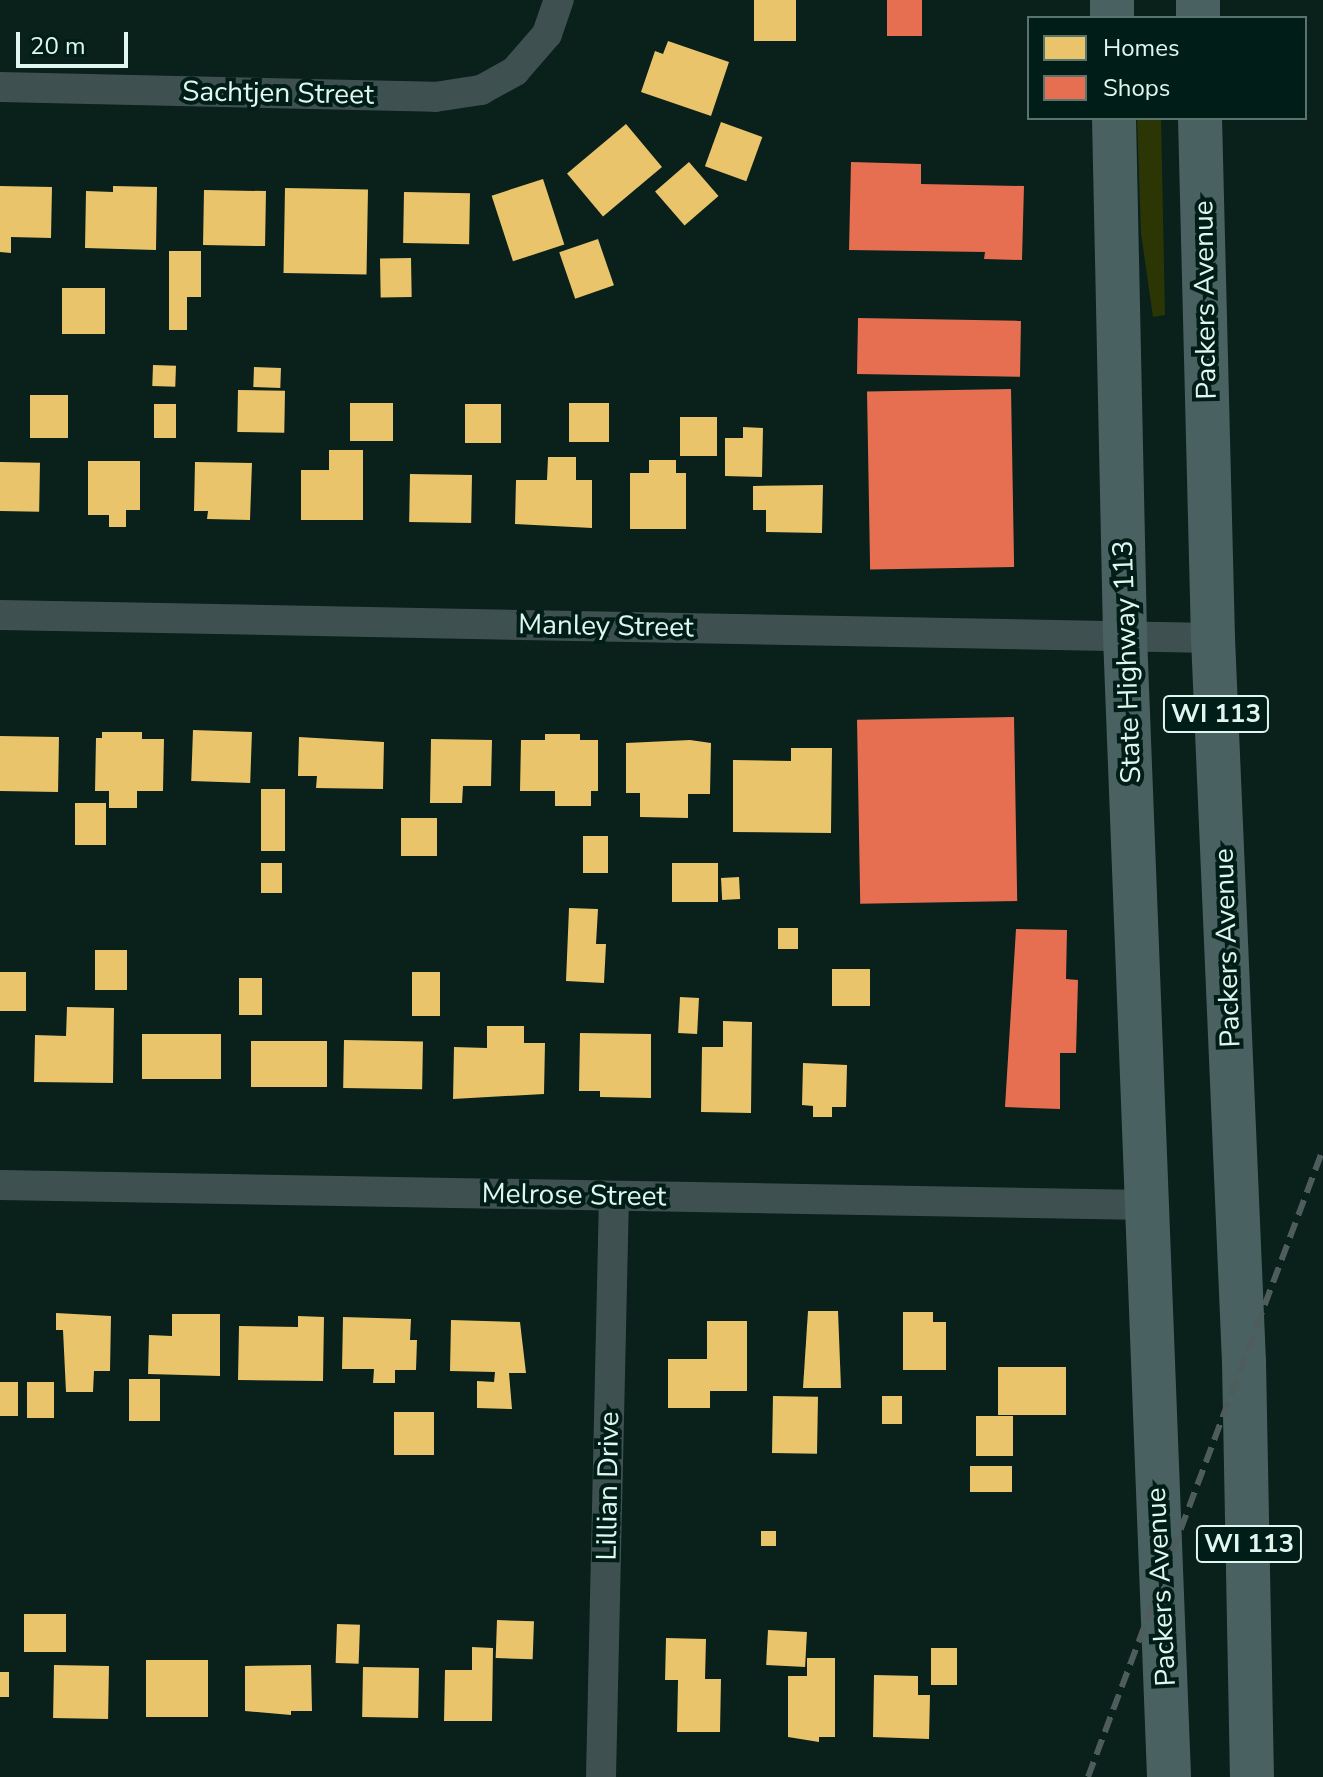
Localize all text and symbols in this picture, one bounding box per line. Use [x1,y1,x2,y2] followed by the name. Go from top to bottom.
[20,16,132,66] scale bar
[1027,16,1307,120] legend
[30,30,86,62] text: 20 m
[1103,32,1179,64] text: Homes
[1103,72,1170,104] text: Shops
[182,75,374,111] street label: Sachtjen Street
[1186,200,1224,400] street label: Packers Avenue
[1106,540,1148,784] street label: State Highway 113
[518,608,694,644] street label: Manley Street
[1162,692,1270,736] road number: WI 113
[1207,848,1247,1048] street label: Packers Avenue
[481,1177,667,1213] street label: Melrose Street
[590,1411,626,1561] street label: Lillian Drive
[1139,1487,1183,1687] street label: Packers Avenue
[1195,1522,1303,1566] road number: WI 113

